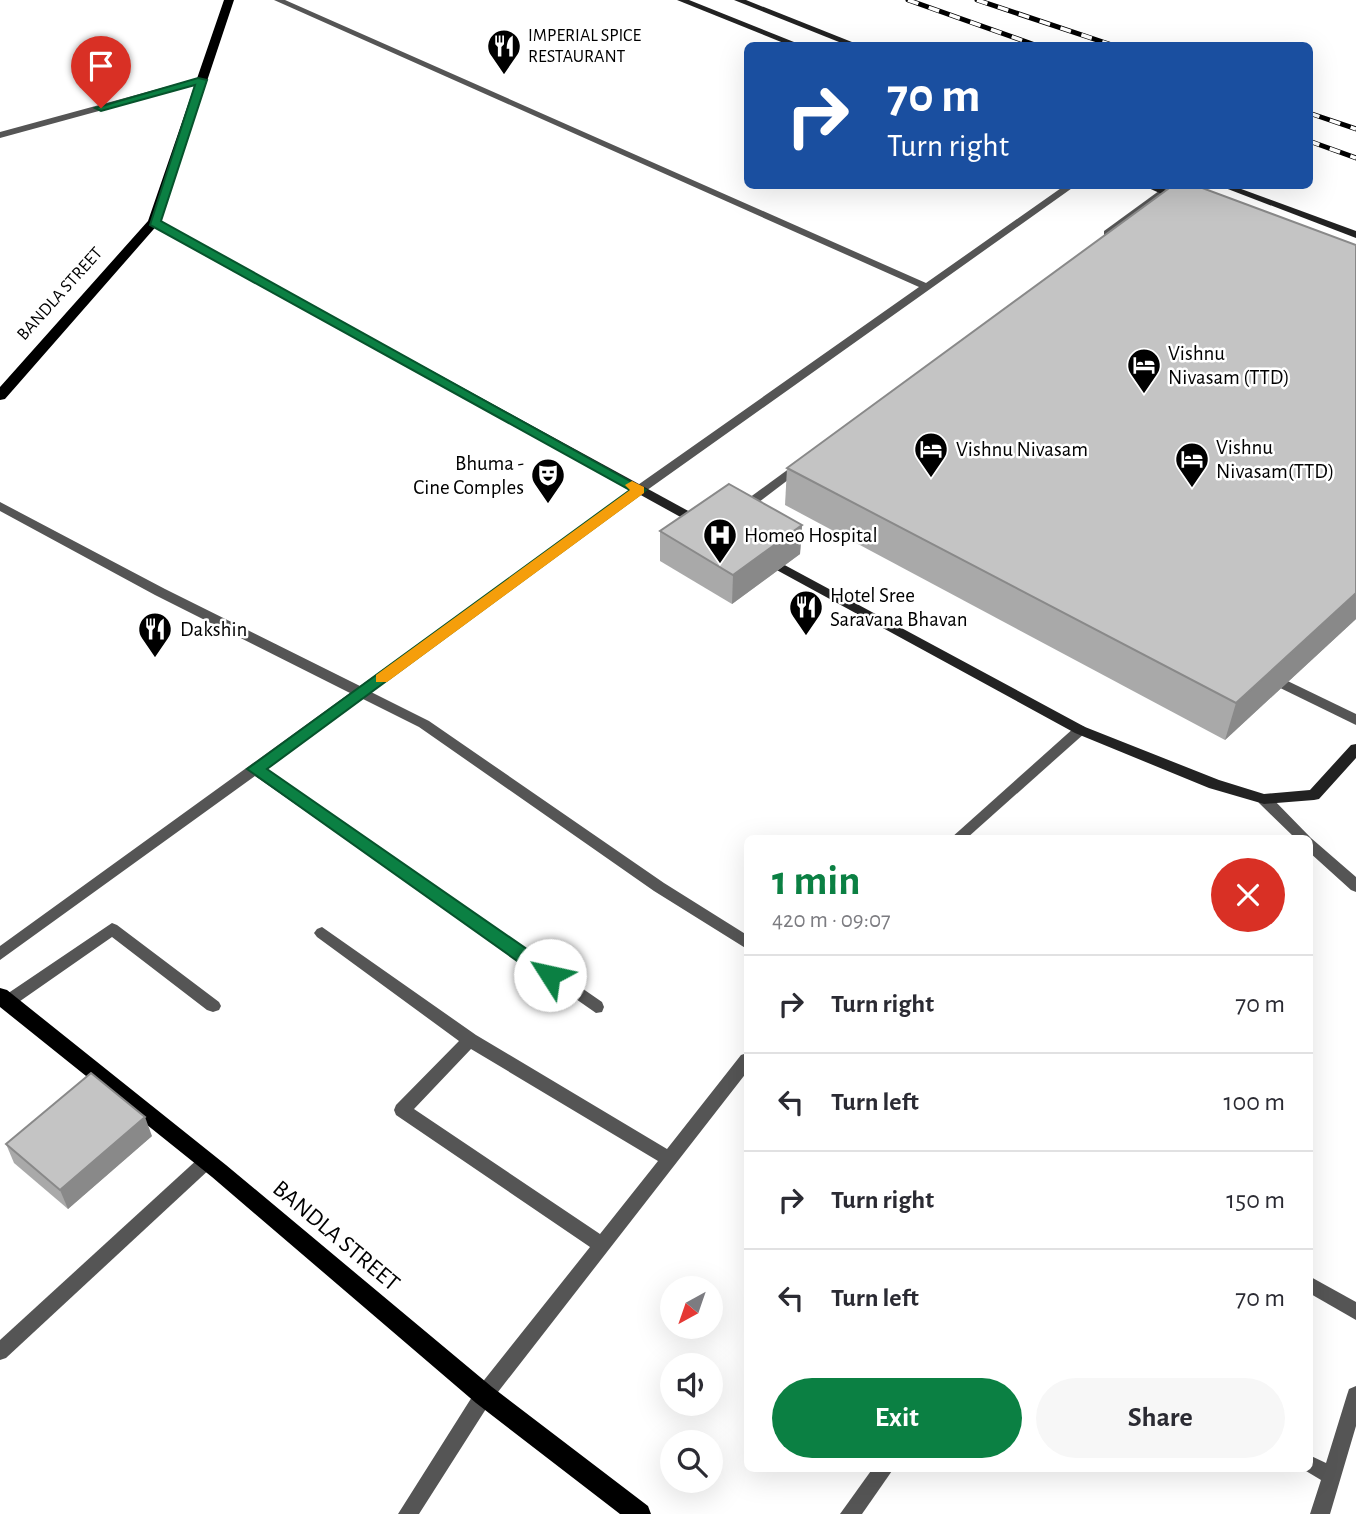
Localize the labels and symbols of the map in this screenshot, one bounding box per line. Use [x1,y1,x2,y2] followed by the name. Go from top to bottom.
[485,27,523,76] restaurant icon: IMPERIAL SPICE RESTAURANT
[528,27,641,66] place label: IMPERIAL SPICE RESTAURANT
[71,36,131,108] pin
[14,244,106,344] street label: BANDLA STREET
[1168,343,1290,388] place label: Vishnu Nivasam (TTD)
[1125,346,1163,395] hotel icon: Vishnu Nivasam (TTD)
[912,430,950,479] hotel icon: Vishnu Nivasam
[1216,437,1334,482] place label: Vishnu Nivasam(TTD)
[956,439,1088,460] place label: Vishnu Nivasam
[1173,440,1211,489] hotel icon: Vishnu Nivasam(TTD)
[413,453,524,498] place label: Bhuma - Cine Comples
[529,456,567,505] theatre icon: Bhuma - Cine Comples
[701,516,739,565] hospital icon: Homeo Hospital
[744,525,878,546] place label: Homeo Hospital
[830,585,968,630] place label: Hotel Sree Saravana Bhavan
[787,588,825,637] restaurant icon: Hotel Sree Saravana Bhavan
[136,610,174,659] restaurant icon: Dakshin
[180,619,247,640] place label: Dakshin
[513,938,587,1012] position arrow
[268,1176,404,1296] street label: BANDLA STREET
[660,1276,723,1339] north arrow

